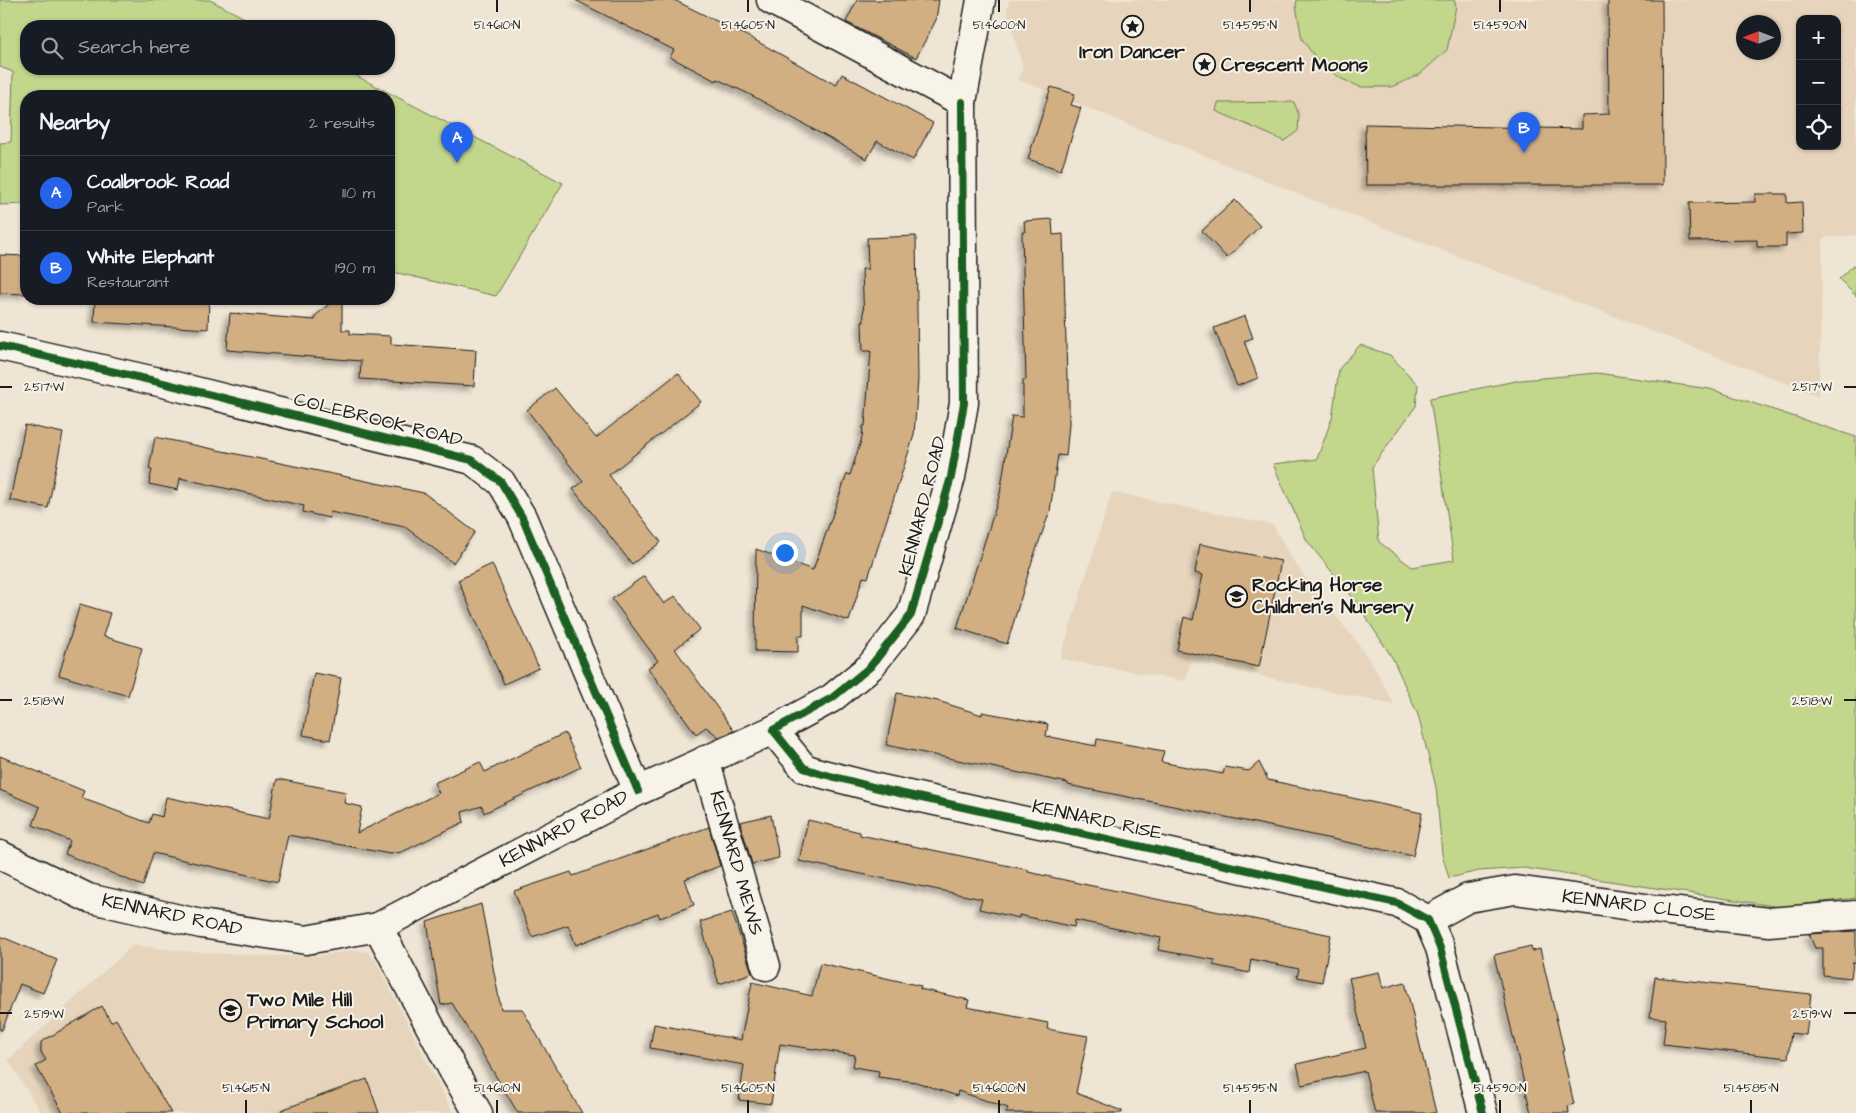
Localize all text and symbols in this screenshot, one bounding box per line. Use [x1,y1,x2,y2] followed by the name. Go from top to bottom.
[1120,14,1144,38] place icon: Iron Dancer
[1736,15,1781,60] north arrow
[1796,15,1841,150] map controls
[1796,15,1841,60] button: +
[474,17,521,34] text: 51.4610°N
[721,17,775,34] text: 51.4605°N
[973,17,1026,34] text: 51.4600°N
[1223,17,1277,34] text: 51.4595°N
[1474,17,1527,34] text: 51.4590°N
[20,20,395,75] search box
[38,34,66,62] icon: search
[78,34,190,61] text: Search here
[1079,39,1185,66] place label: Iron Dancer
[1221,52,1368,79] place label: Crescent Moons
[1193,53,1217,77] place icon: Crescent Moons
[1796,60,1841,105] button: −
[1796,105,1841,150] button: locate
[40,108,110,137] text: Nearby
[309,112,375,134] text: 2 results
[1508,112,1540,153] pin: B
[441,122,473,163] pin: A
[87,169,229,196] text: Coalbrook Road
[51,182,61,204] text: A
[342,182,375,204] text: 110 m
[87,196,124,218] text: Park
[87,244,214,271] text: White Elephant
[50,257,62,279] text: B
[335,257,375,279] text: 190 m
[87,271,169,293] text: Restaurant
[24,379,65,396] text: 2.517°W
[1792,379,1833,396] text: 2.517°W
[291,386,465,454] street label: COLEBROOK ROAD
[893,433,953,579] street label: KENNARD ROAD
[772,540,798,566] your location
[1252,572,1414,622] place label: Rocking Horse Children's Nursery
[1224,584,1248,608] school or university icon: Rocking Horse Children's Nursery
[24,693,65,710] text: 2.518°W
[1792,693,1833,710] text: 2.518°W
[495,784,633,874] street label: KENNARD ROAD
[702,788,770,938] street label: KENNARD MEWS
[1030,793,1164,847] street label: KENNARD RISE
[1560,883,1718,929] street label: KENNARD CLOSE
[99,887,245,943] street label: KENNARD ROAD
[246,987,383,1037] place label: Two Mile Hill Primary School
[219,999,243,1023] school or university icon: Two Mile Hill Primary School
[24,1006,64,1023] text: 2.519°W
[1792,1006,1832,1023] text: 2.519°W
[222,1080,270,1097] text: 51.4615°N
[474,1080,521,1097] text: 51.4610°N
[721,1080,775,1097] text: 51.4605°N
[973,1080,1026,1097] text: 51.4600°N
[1223,1080,1277,1097] text: 51.4595°N
[1474,1080,1527,1097] text: 51.4590°N
[1724,1080,1779,1097] text: 51.4585°N

